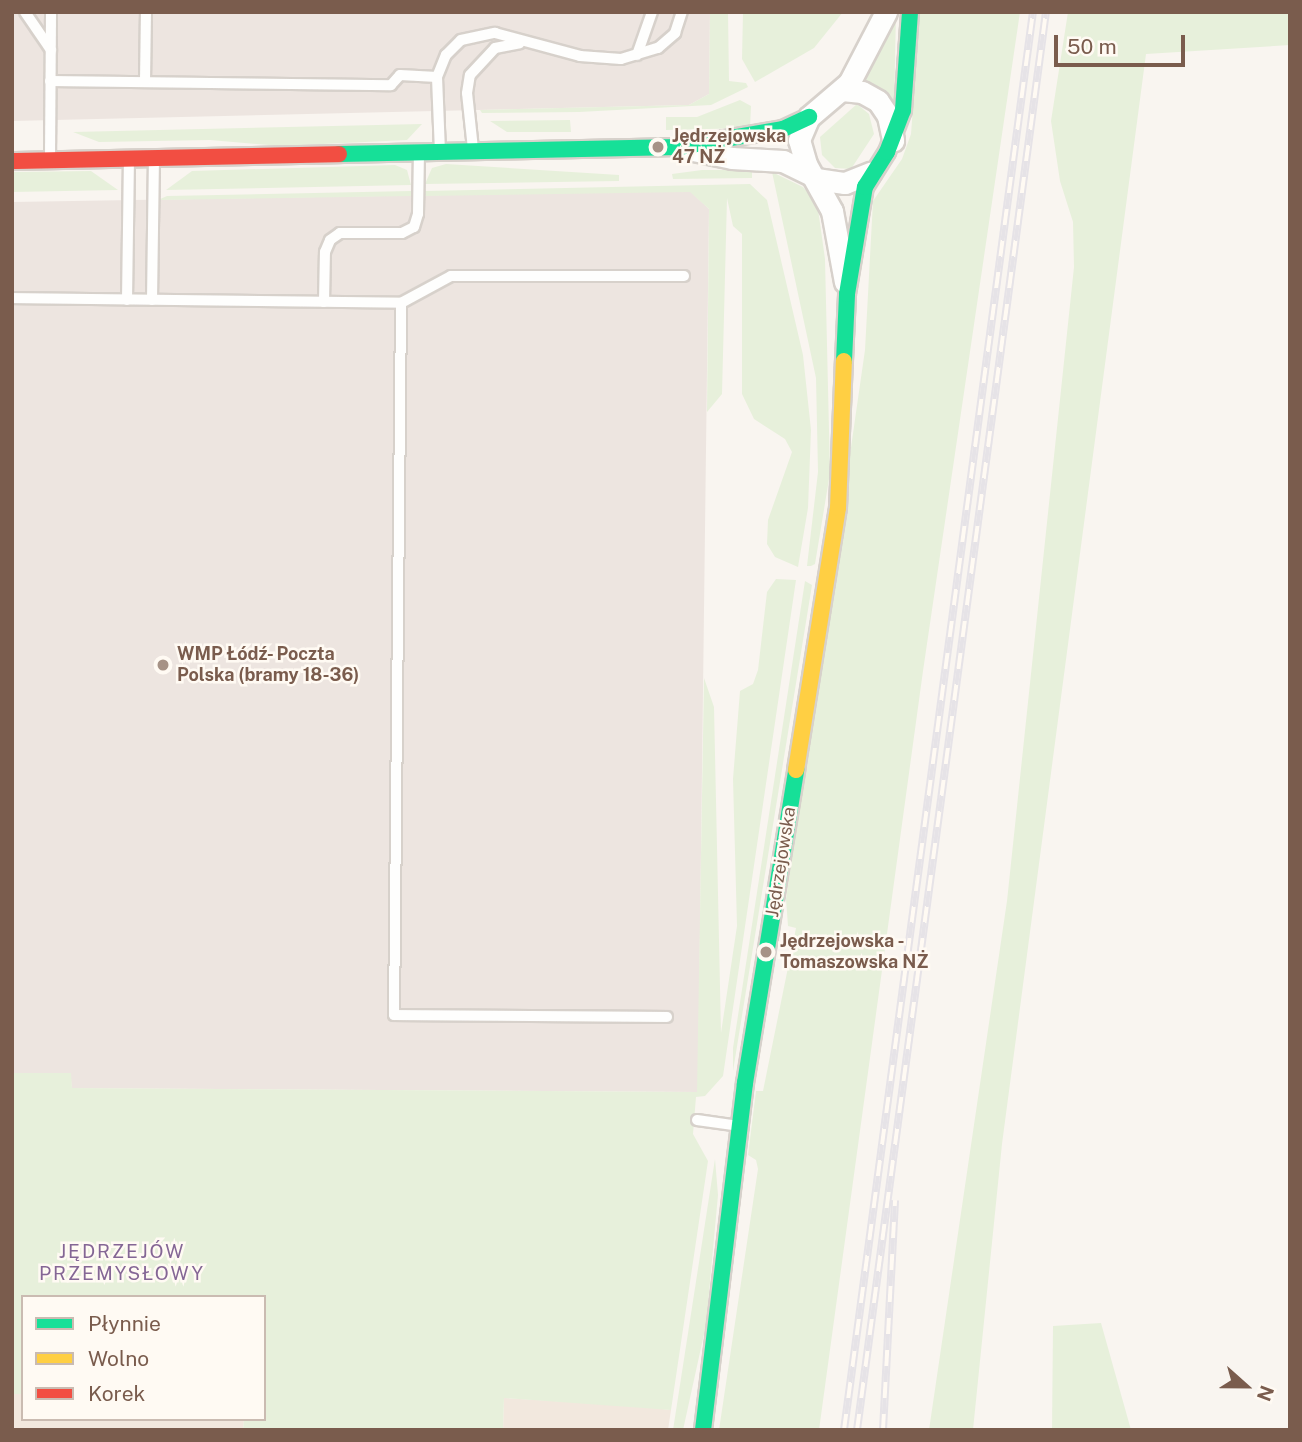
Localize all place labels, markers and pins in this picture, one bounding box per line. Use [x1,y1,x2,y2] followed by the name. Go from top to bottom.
[672,126,786,168] place label: Jędrzejowska 47 NŻ
[650,139,666,155] marker: Jędrzejowska 47 NŻ
[177,644,359,686] place label: WMP Łódź- Poczta Polska (bramy 18-36)
[155,657,171,673] marker: WMP Łódź- Poczta Polska (bramy 18-36)
[780,931,928,974] place label: Jędrzejowska - Tomaszowska NŻ
[758,944,774,960] marker: Jędrzejowska - Tomaszowska NŻ

